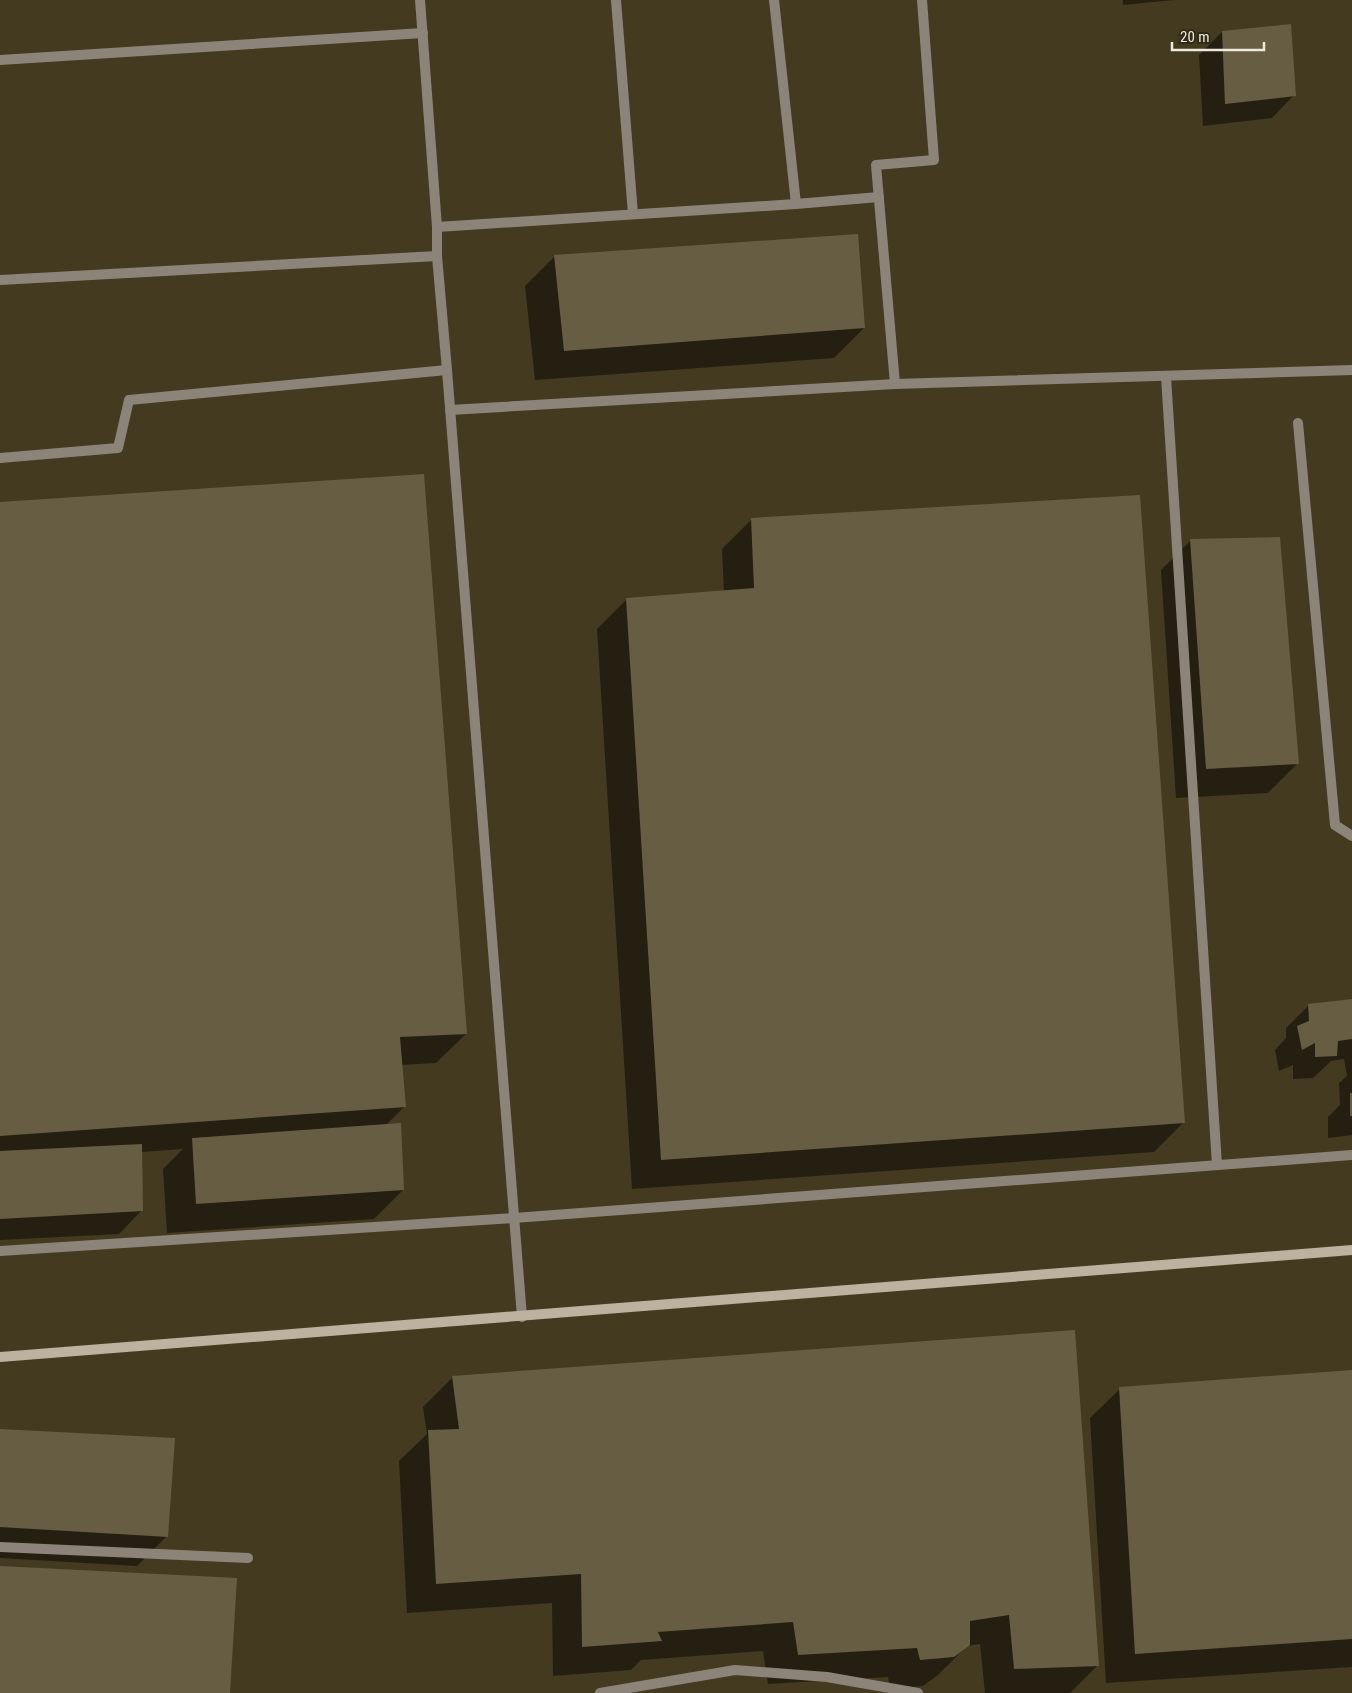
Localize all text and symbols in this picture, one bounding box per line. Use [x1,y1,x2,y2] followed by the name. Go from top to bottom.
[1172,20,1264,52] scale bar
[1180,28,1210,46] text: 20 m

